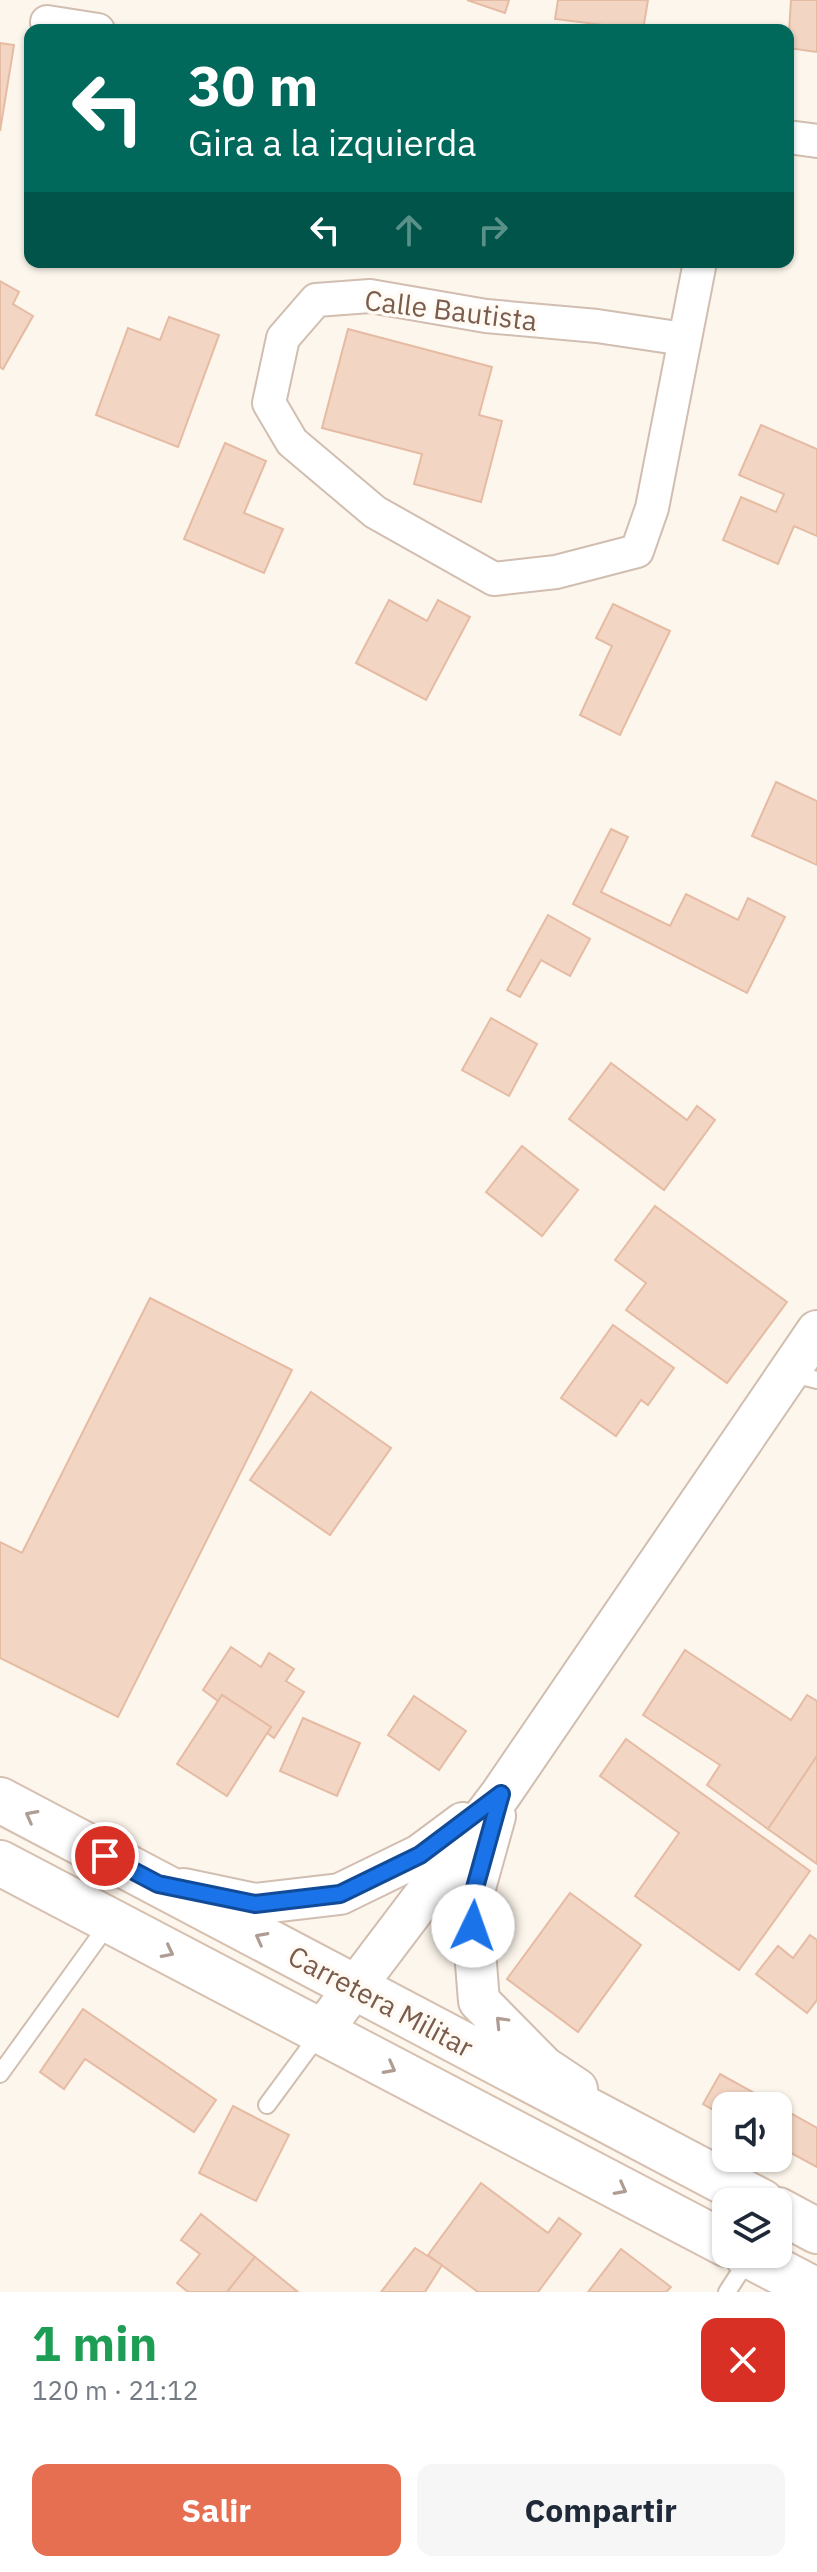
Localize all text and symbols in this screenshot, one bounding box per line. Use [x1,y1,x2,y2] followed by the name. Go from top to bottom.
[188,49,318,121] text: 30 m
[56,56,160,160] icon: left
[188,119,477,166] text: Gira a la izquierda
[303,208,347,252] icon: left
[387,208,431,252] icon: ahead
[471,208,515,252] icon: right
[363,281,539,339] street label: Calle Bautista
[25,1811,40,1826] one-way arrow
[71,1822,139,1890] pin
[83,1834,127,1878] icon: arrive
[431,1884,515,1968] position arrow
[254,1933,269,1948] one-way arrow
[282,1937,480,2065] street label: Carretera Militar
[160,1942,174,1958] one-way arrow
[495,2017,510,2031] one-way arrow
[382,2058,397,2073] one-way arrow
[712,2092,792,2268] map controls
[712,2092,792,2172] button: sound
[612,2179,627,2194] one-way arrow
[712,2188,792,2268] button: layers
[32,2312,157,2374] text: 1 min
[701,2318,785,2402] button: close
[32,2373,198,2407] text: 120 m · 21:12
[32,2464,401,2556] button: Salir
[417,2464,785,2556] button: Compartir

